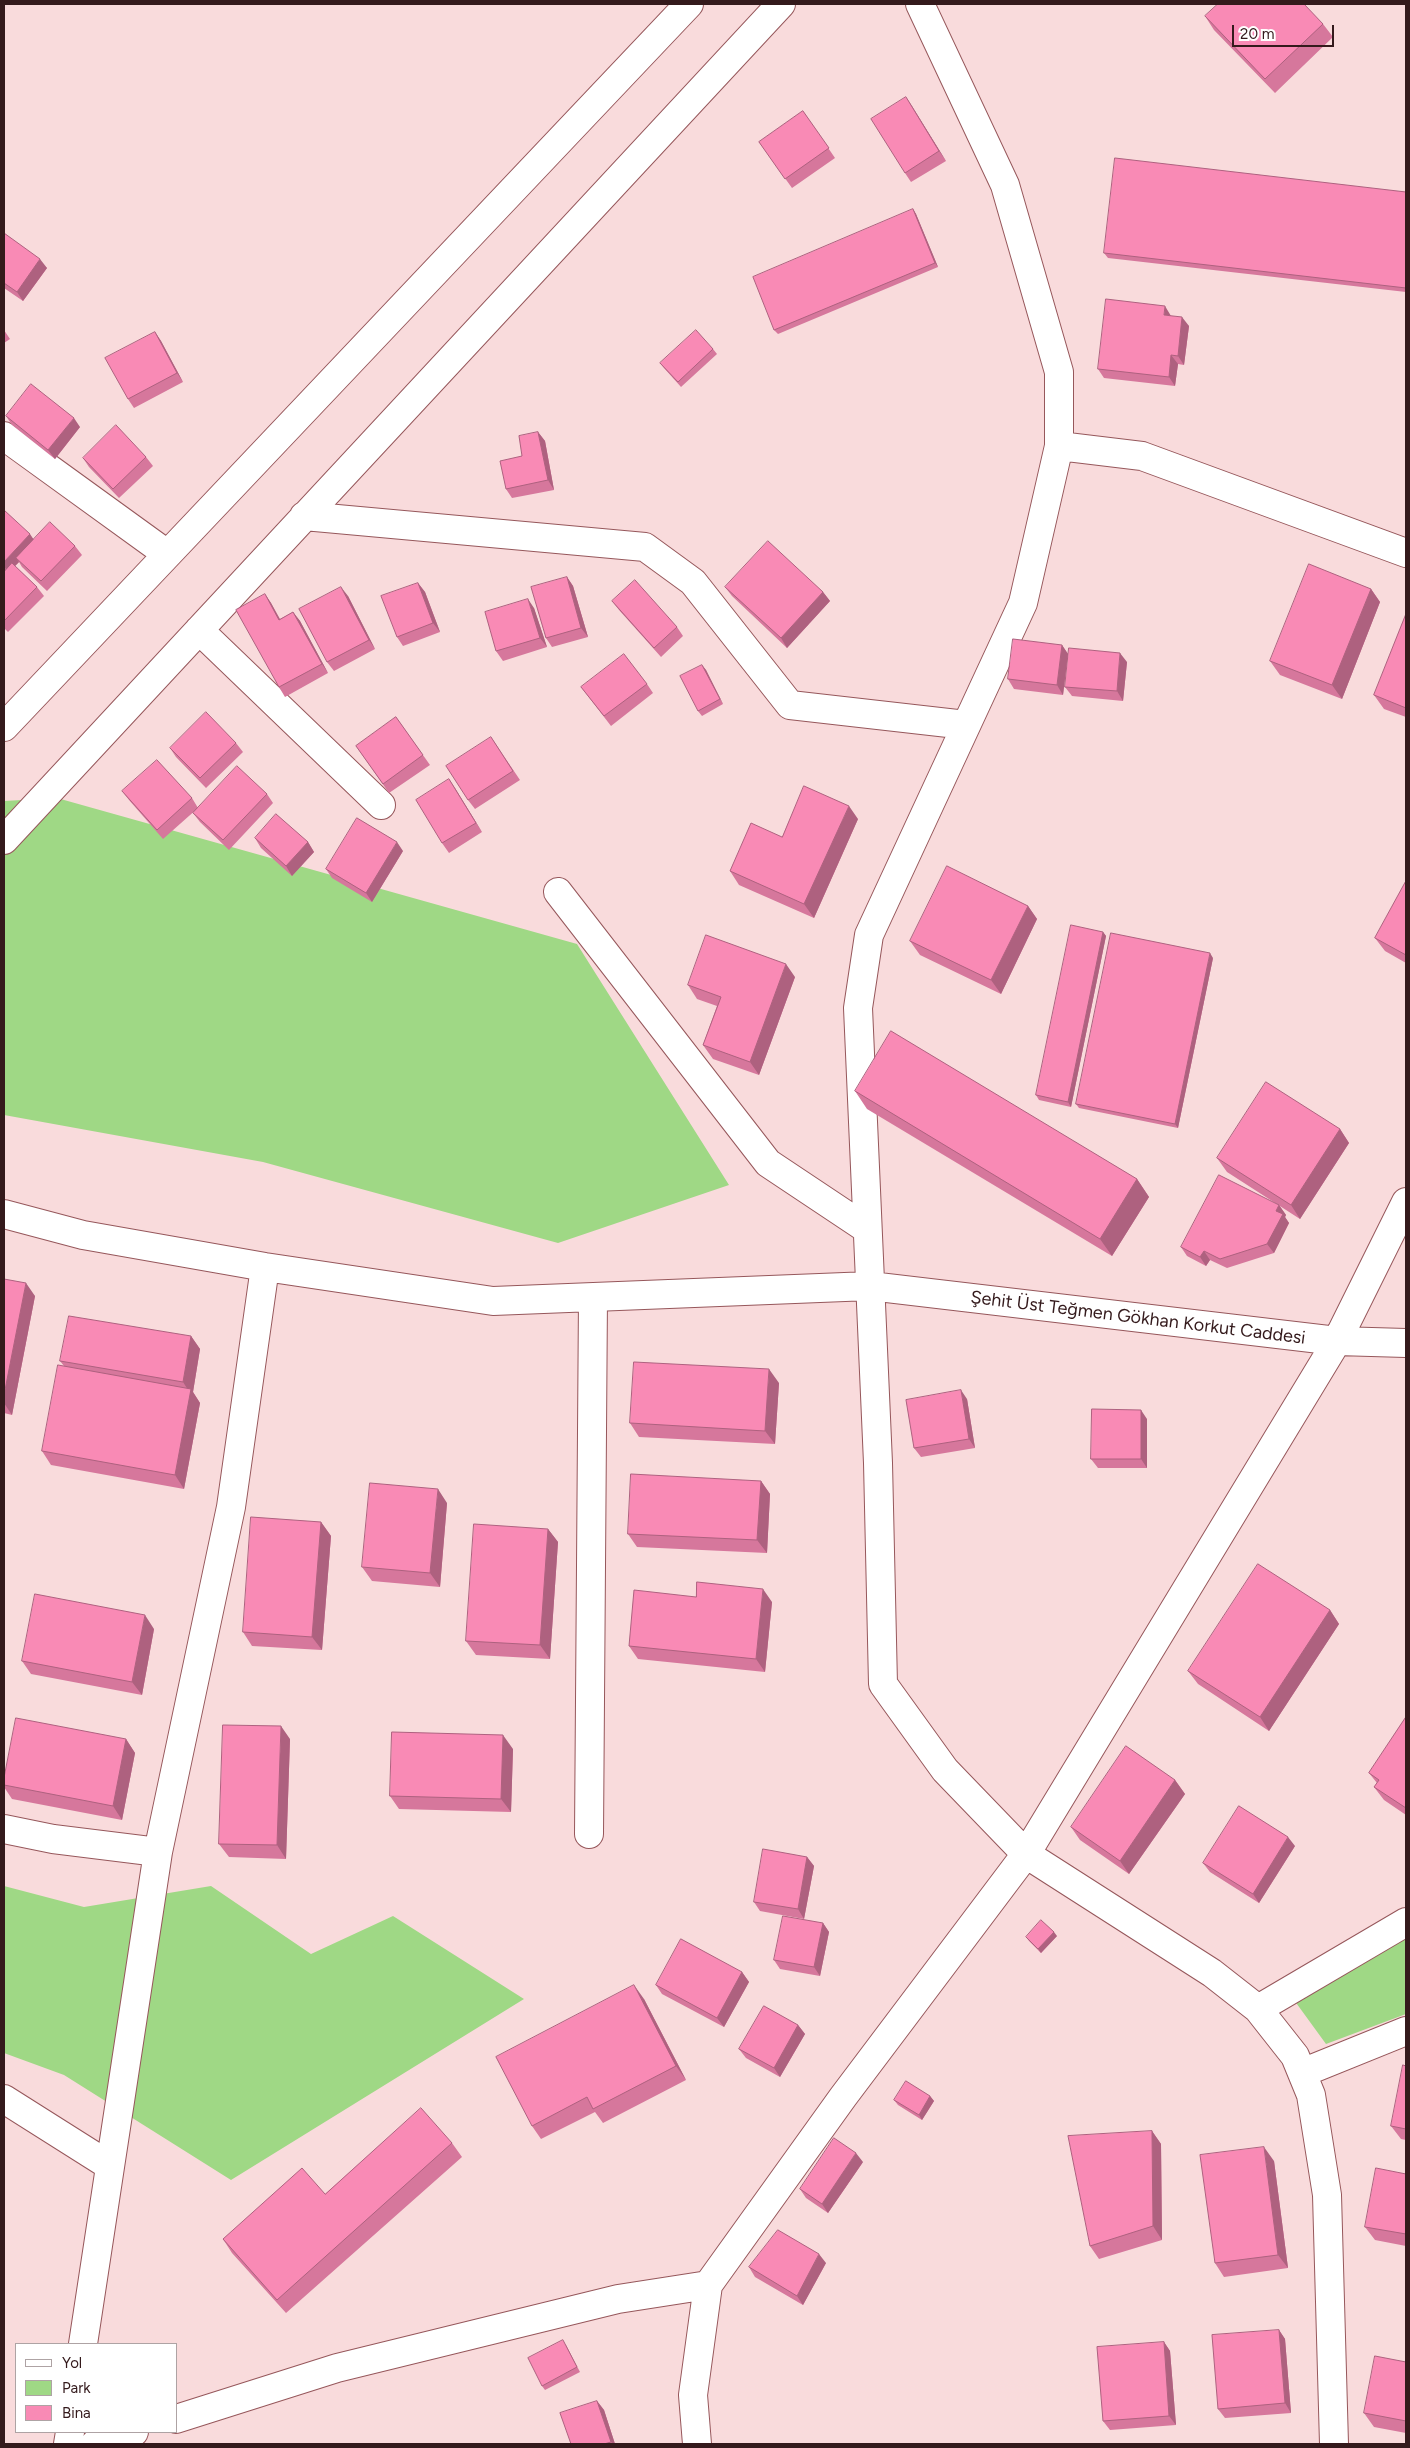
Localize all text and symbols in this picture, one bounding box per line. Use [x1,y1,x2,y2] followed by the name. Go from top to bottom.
[1235,15,1338,47] scale bar
[1240,25,1274,43] text: 20 m
[969,1287,1307,1349] street label: Şehit Üst Teğmen Gökhan Korkut Caddesi
[15,2343,178,2433] legend
[62,2354,82,2372] text: Yol
[62,2379,91,2397] text: Park
[62,2404,91,2422] text: Bina

